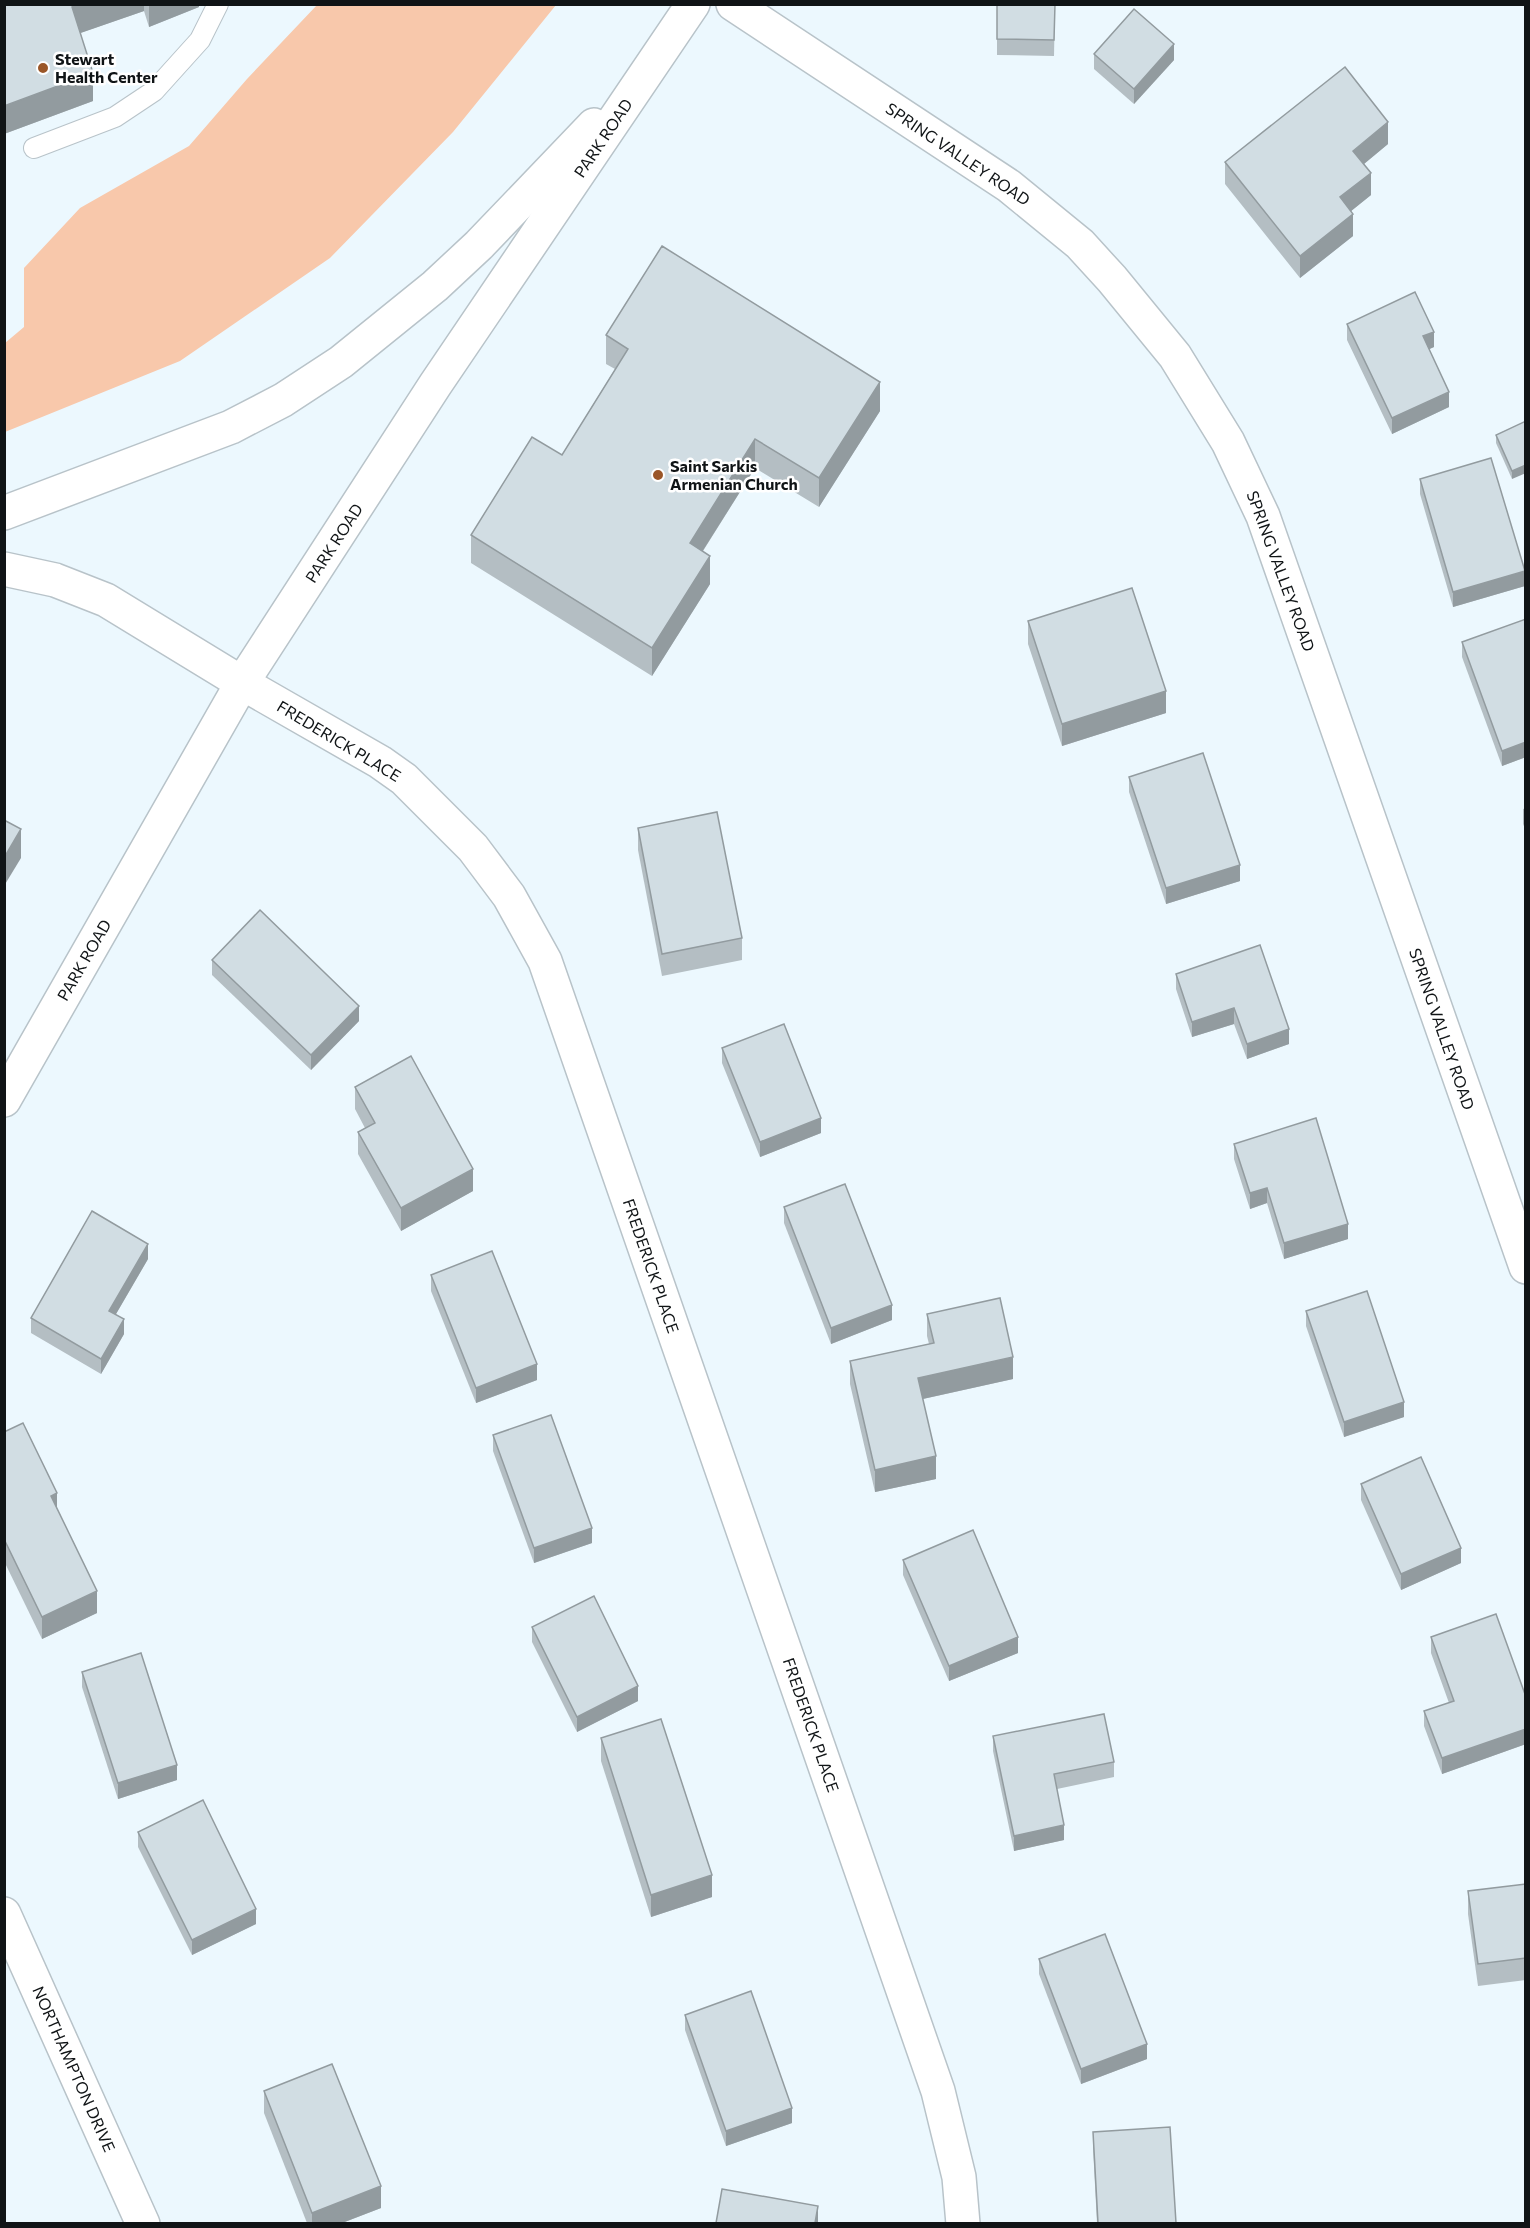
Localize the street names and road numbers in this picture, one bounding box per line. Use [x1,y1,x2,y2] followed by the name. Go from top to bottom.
[569,95,636,181] street label: PARK ROAD
[883,98,1034,209] street label: SPRING VALLEY ROAD
[1244,488,1319,654] street label: SPRING VALLEY ROAD
[301,500,366,586] street label: PARK ROAD
[274,696,405,785] street label: FREDERICK PLACE
[53,916,114,1004] street label: PARK ROAD
[1406,946,1479,1112] street label: SPRING VALLEY ROAD
[620,1196,683,1336] street label: FREDERICK PLACE
[780,1655,843,1795] street label: FREDERICK PLACE
[29,1983,120,2155] street label: NORTHAMPTON DRIVE

